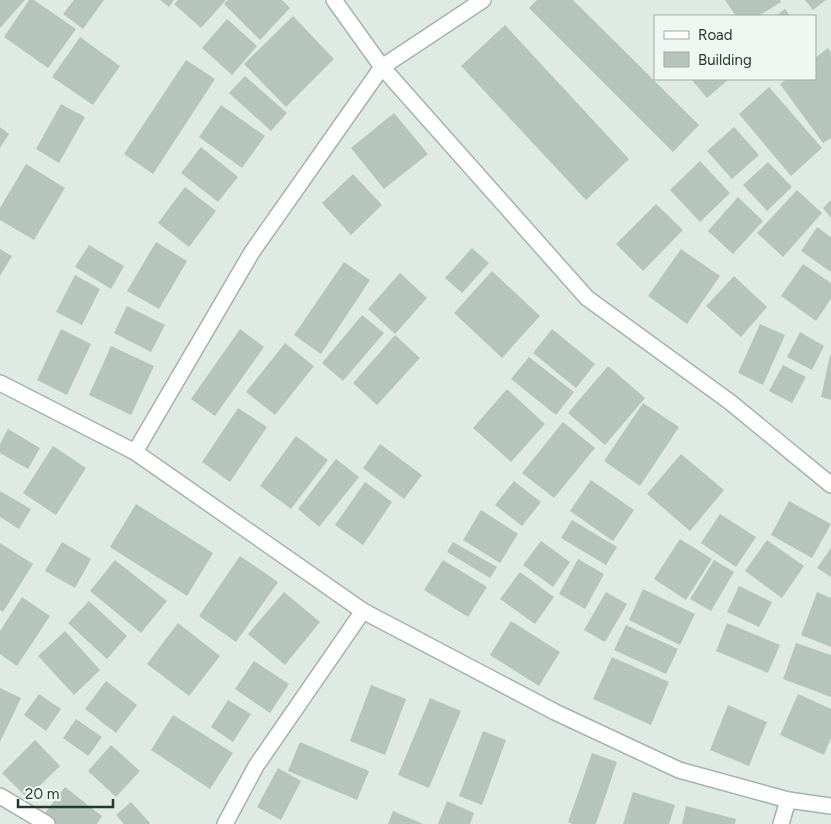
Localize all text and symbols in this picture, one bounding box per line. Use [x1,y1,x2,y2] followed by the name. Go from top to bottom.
[654,15,816,80] legend
[698,26,733,44] text: Road
[698,51,752,69] text: Building
[18,776,112,808] scale bar
[25,785,59,803] text: 20 m

